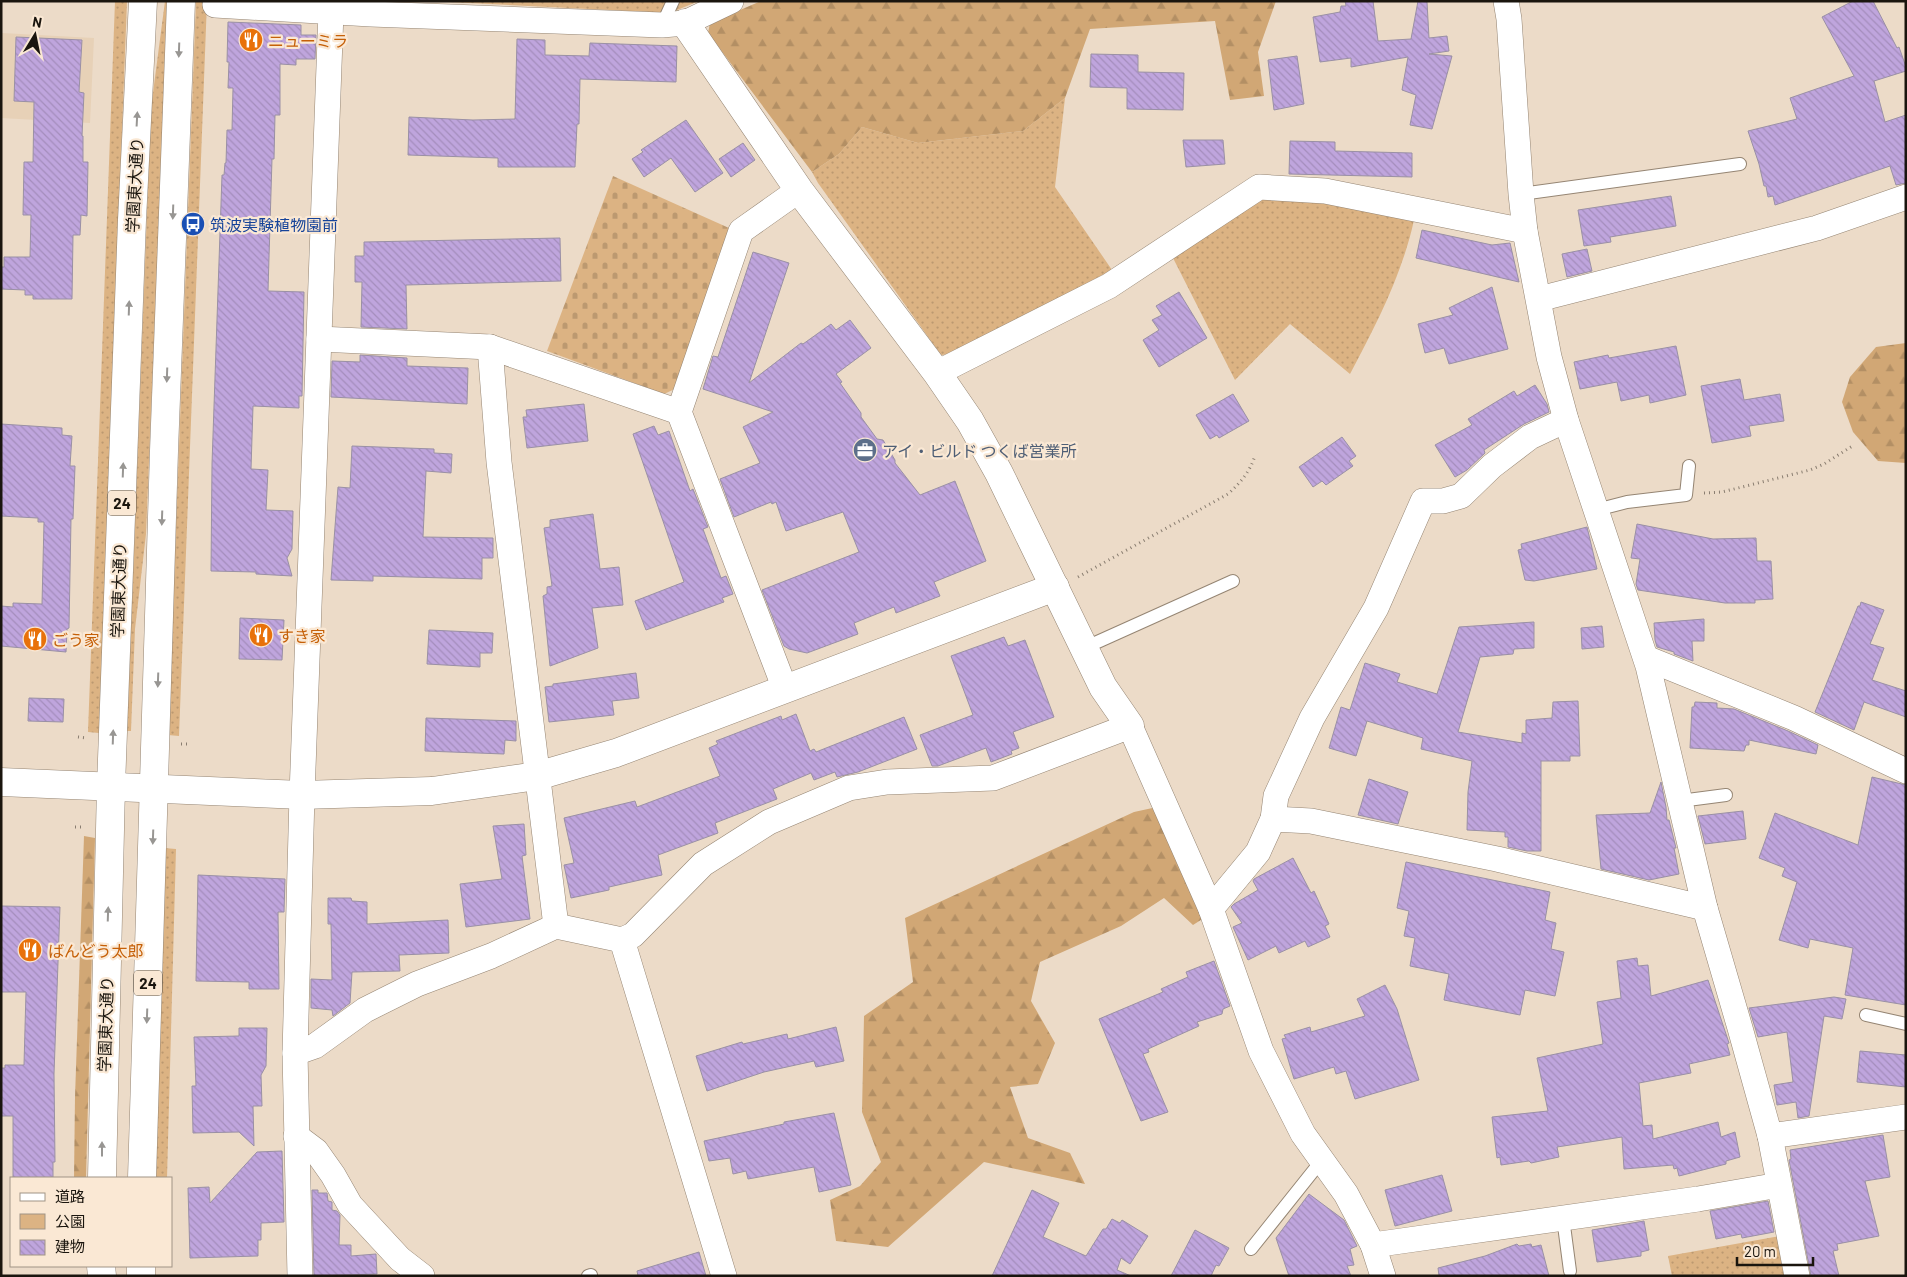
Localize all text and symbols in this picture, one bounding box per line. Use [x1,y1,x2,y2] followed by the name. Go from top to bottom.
[10,10,60,60] north arrow
[31,13,43,31] text: N
[238,27,264,53] restaurant icon: ニューミラ
[268,31,348,50] place label: ニューミラ
[175,42,183,58] one-way arrow
[133,111,141,127] one-way arrow
[122,137,146,233] street label: 学園東大通り
[169,205,177,221] one-way arrow
[180,211,206,237] bus stop icon: 筑波実験植物園前
[210,215,338,234] place label: 筑波実験植物園前
[125,299,133,315] one-way arrow
[162,367,170,383] one-way arrow
[852,437,878,463] office icon: アイ・ビルド つくば営業所
[882,441,1076,460] place label: アイ・ビルド つくば営業所
[119,462,127,478] one-way arrow
[108,490,136,516] road number: 24
[158,510,166,526] one-way arrow
[107,542,129,638] street label: 学園東大通り
[248,622,274,648] restaurant icon: すき家
[22,626,48,652] restaurant icon: ごう家
[278,626,326,645] place label: すき家
[52,630,100,649] place label: ごう家
[153,672,161,688] one-way arrow
[109,729,117,745] one-way arrow
[149,829,157,845] one-way arrow
[104,906,112,922] one-way arrow
[17,937,43,963] restaurant icon: ばんどう太郎
[48,941,144,960] place label: ばんどう太郎
[134,970,162,996] road number: 24
[94,976,116,1072] street label: 学園東大通り
[143,1009,151,1025] one-way arrow
[98,1141,106,1157] one-way arrow
[10,1177,172,1267] legend
[55,1187,85,1205] text: 道路
[55,1212,85,1230] text: 公園
[1737,1234,1813,1266] scale bar
[55,1237,85,1255] text: 建物
[1744,1242,1776,1260] text: 20 m

